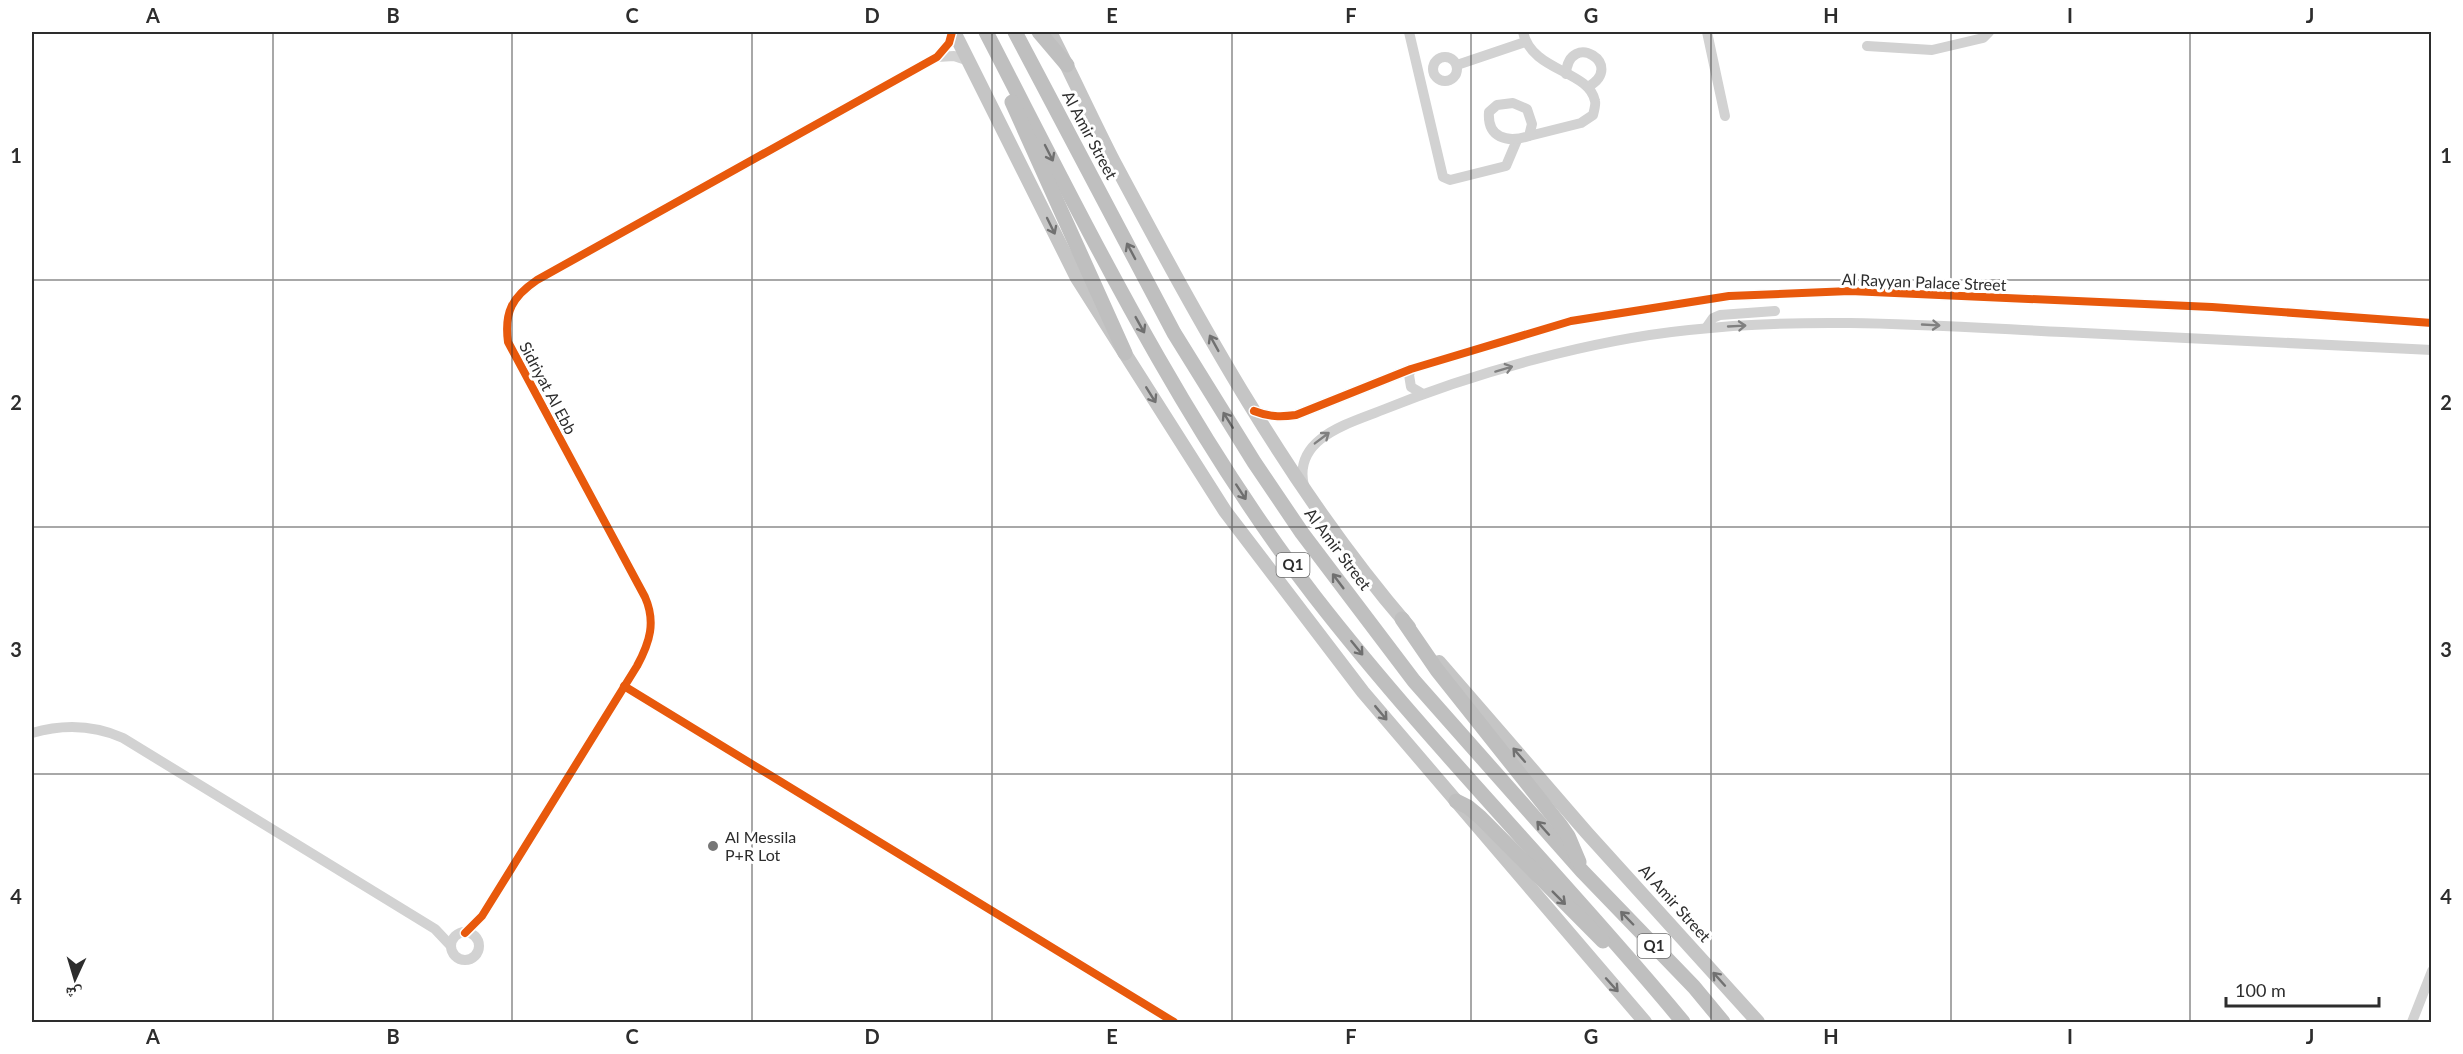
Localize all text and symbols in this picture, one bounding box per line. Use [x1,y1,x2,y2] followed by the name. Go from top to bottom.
[145,3,160,27] text: A
[386,3,400,27] text: B
[625,3,639,27] text: C
[864,3,880,27] text: D
[1106,3,1118,27] text: E
[1345,3,1357,27] text: F
[1584,3,1598,27] text: G
[1823,3,1839,27] text: H
[2067,3,2073,27] text: I
[2306,3,2314,27] text: J
[1059,87,1122,183] street label: Al Amir Street
[10,143,22,167] text: 1
[1044,143,1055,161] one-way arrow
[2440,143,2452,167] text: 1
[1046,217,1058,235] one-way arrow
[1125,243,1137,260] one-way arrow
[1841,269,2007,294] street label: Al Rayyan Palace Street
[1134,316,1146,333] one-way arrow
[1921,320,1941,331] one-way arrow
[1726,321,1746,332] one-way arrow
[1208,334,1220,351] one-way arrow
[516,338,581,437] street label: Sidriyat Al Ebb
[1494,363,1513,374] one-way arrow
[1145,386,1157,403] one-way arrow
[10,390,22,414] text: 2
[2440,390,2452,414] text: 2
[1222,412,1234,429] one-way arrow
[1314,432,1330,444] one-way arrow
[1235,483,1247,500] one-way arrow
[1301,504,1376,594] street label: Al Amir Street
[1276,553,1310,577] road number: Q1
[1332,573,1344,589] one-way arrow
[10,637,22,661] text: 3
[2440,637,2452,661] text: 3
[1350,640,1363,656] one-way arrow
[1374,705,1388,720] one-way arrow
[1513,747,1526,763] one-way arrow
[1536,820,1550,835] one-way arrow
[725,827,796,864] place label: Al Messila P+R Lot
[706,839,720,853] marker: Al Messila P+R Lot
[1636,860,1715,945] street label: Al Amir Street
[10,884,22,908] text: 4
[2440,884,2452,908] text: 4
[1552,890,1567,905] one-way arrow
[1620,910,1634,925] one-way arrow
[1638,934,1670,958] road number: Q1
[45,949,105,1009] north arrow
[2226,970,2379,1008] scale bar
[1712,972,1726,987] one-way arrow
[1605,977,1619,992] one-way arrow
[2235,979,2286,1001] text: 100 m
[65,983,83,1005] text: ش
[145,1024,160,1048] text: A
[386,1024,400,1048] text: B
[625,1024,639,1048] text: C
[864,1024,880,1048] text: D
[1106,1024,1118,1048] text: E
[1345,1024,1357,1048] text: F
[1584,1024,1598,1048] text: G
[1823,1024,1839,1048] text: H
[2067,1024,2073,1048] text: I
[2306,1024,2314,1048] text: J

